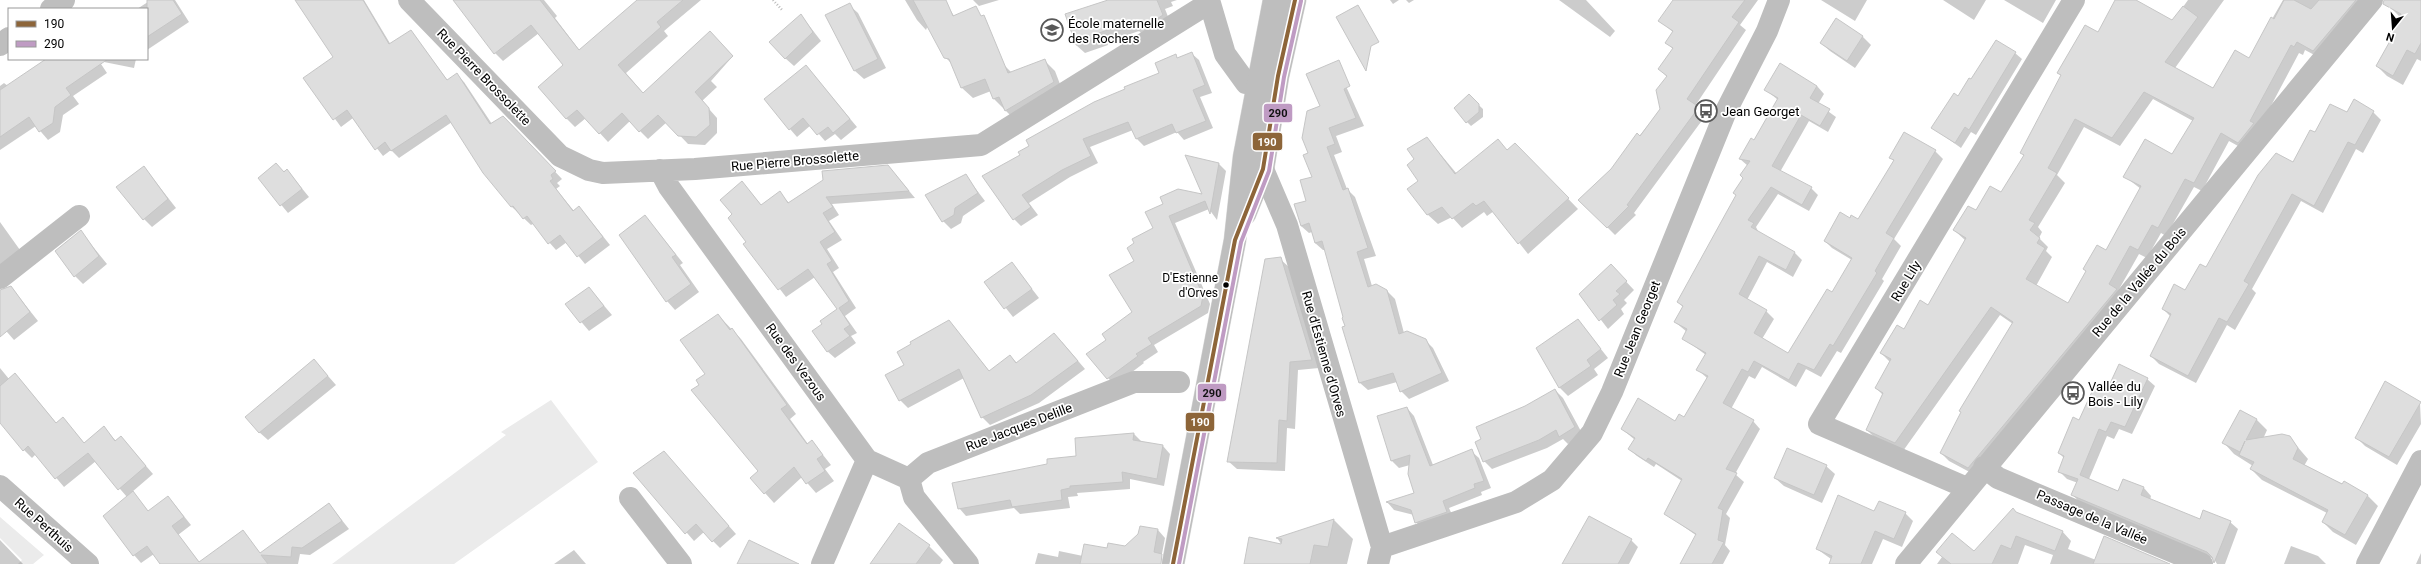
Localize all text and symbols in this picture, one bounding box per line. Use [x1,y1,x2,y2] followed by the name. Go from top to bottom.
[8,8,148,60] legend
[2373,8,2413,48] north arrow
[1068,16,1164,46] place label: École maternelle des Rochers
[44,17,64,31] text: 190
[1039,17,1065,43] school or university icon: École maternelle des Rochers
[434,26,534,128] street label: Rue Pierre Brossolette
[2384,30,2396,44] text: N
[44,37,64,51] text: 290
[1693,98,1719,124] bus stop icon: Jean Georget
[1263,103,1293,123] line badge: 290
[1722,104,1799,119] place label: Jean Georget
[1269,107,1287,120] text: 290
[1252,132,1283,151] line badge: 190
[1258,136,1276,149] text: 190
[730,148,860,174] street label: Rue Pierre Brossolette
[2089,224,2189,340] street label: Rue de la Vallée du Bois
[1888,258,1924,304] street label: Rue Lily
[1162,271,1218,300] place label: D'Estienne d'Orves
[1611,279,1663,379] street label: Rue Jean Georget
[1221,280,1231,290] marker: D'Estienne d'Orves
[1299,289,1349,419] street label: Rue d'Estienne d'Orves
[763,320,829,404] street label: Rue des Vezous
[2088,379,2143,409] place label: Vallée du Bois - Lily
[2060,380,2086,406] bus stop icon: Vallée du Bois - Lily
[1197,383,1227,402] line badge: 290
[1203,387,1221,400] text: 290
[964,400,1074,454] street label: Rue Jacques Delille
[1185,412,1215,432] line badge: 190
[1191,416,1209,429] text: 190
[2034,487,2150,547] street label: Passage de la Vallée
[12,495,77,555] street label: Rue Perthuis

